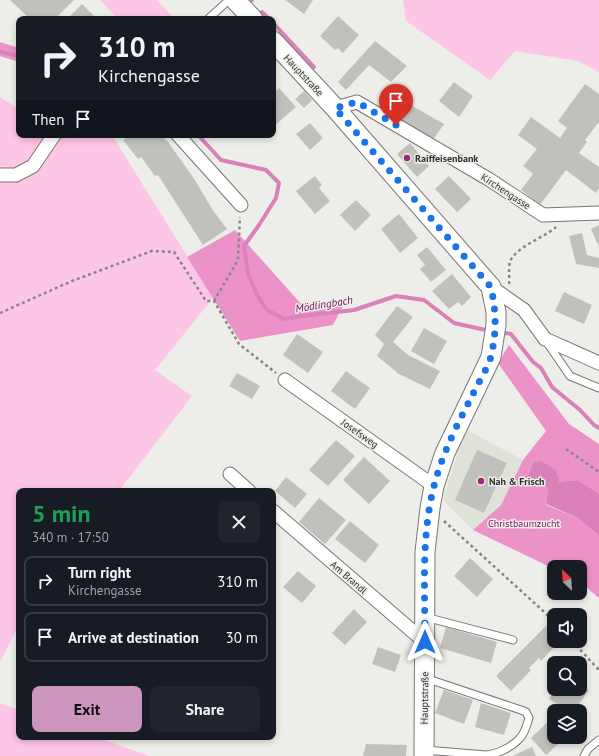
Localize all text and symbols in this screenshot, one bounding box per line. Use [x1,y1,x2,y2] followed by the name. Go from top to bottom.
[98,28,175,65] text: 310 m
[32,32,84,84] icon: right
[281,52,326,99] street label: Hauptstraße
[98,64,200,87] text: Kirchengasse
[379,84,413,125] pin
[385,90,407,112] icon: arrive
[72,108,94,130] icon: arrive
[32,110,64,129] text: Then
[415,152,478,165] place label: Raiffeisenbank
[402,153,412,163] marker: Raiffeisenbank
[478,171,533,212] street label: Kirchengasse
[294,293,354,315] water label: Mödlingbach
[338,415,381,451] street label: Josefsweg
[489,475,544,488] place label: Nah & Frisch
[476,476,486,486] marker: Nah & Frisch
[32,498,91,529] text: 5 min
[218,501,260,543] button: close
[488,517,561,530] park label: Christbaumzucht
[32,529,109,546] text: 340 m · 17:50
[328,558,370,597] street label: Am Brandl
[547,560,587,600] north arrow
[547,560,587,744] map controls
[68,563,131,582] text: Turn right
[34,570,56,592] icon: right
[217,572,258,591] text: 310 m
[68,582,142,599] text: Kirchengasse
[547,608,587,648] button: sound
[404,621,446,663] position arrow
[34,626,56,648] icon: arrive
[68,628,199,647] text: Arrive at destination
[225,628,258,647] text: 30 m
[547,656,587,696] button: search
[418,671,431,725] street label: Hauptstraße
[32,686,142,732] button: Exit
[150,686,260,732] button: Share
[547,704,587,744] button: layers

